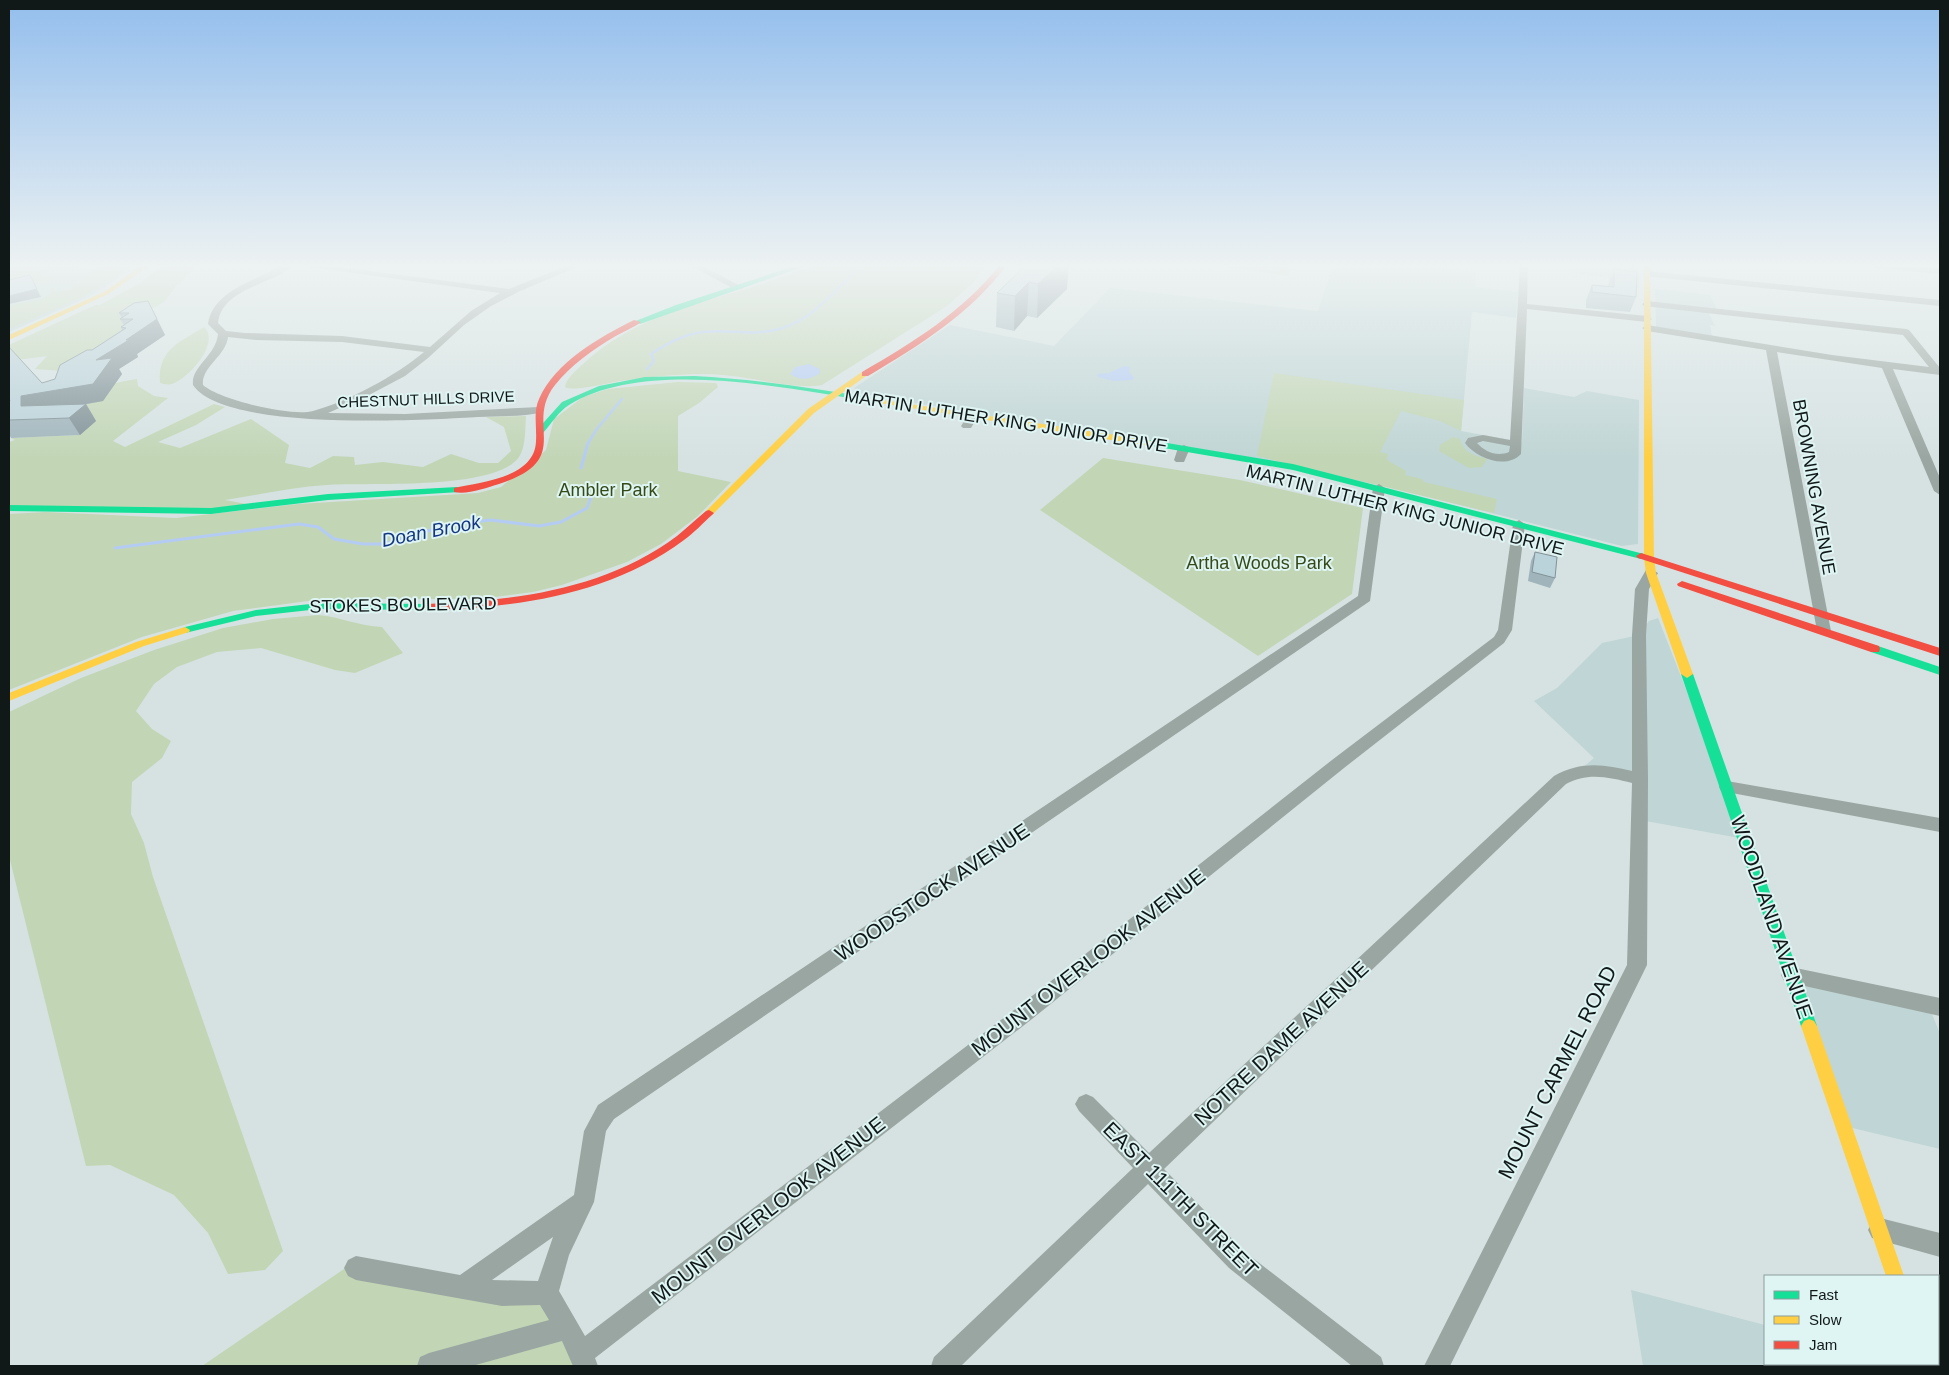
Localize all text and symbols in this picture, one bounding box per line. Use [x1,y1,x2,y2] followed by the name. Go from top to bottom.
[843,386,1169,456] street label: MARTIN LUTHER KING JUNIOR DRIVE
[337,387,515,411] street label: CHESTNUT HILLS DRIVE
[1789,398,1839,576] street label: BROWNING AVENUE
[1244,461,1566,559] street label: MARTIN LUTHER KING JUNIOR DRIVE
[558,480,659,500] park label: Ambler Park
[380,511,484,551] water label: Doan Brook
[1186,553,1333,573] park label: Artha Woods Park
[309,593,497,617] street label: STOKES BOULEVARD
[1726,812,1818,1022] street label: WOODLAND AVENUE
[831,818,1033,966] street label: WOODSTOCK AVENUE
[967,864,1209,1060] street label: MOUNT OVERLOOK AVENUE
[1189,956,1373,1130] street label: NOTRE DAME AVENUE
[1493,962,1621,1182] street label: MOUNT CARMEL ROAD
[647,1112,889,1308] street label: MOUNT OVERLOOK AVENUE
[1099,1117,1263,1281] street label: EAST 111TH STREET
[1764,1275,1939,1365] legend
[1809,1286,1839,1303] text: Fast
[1809,1311,1842,1328] text: Slow
[1809,1336,1837,1353] text: Jam

